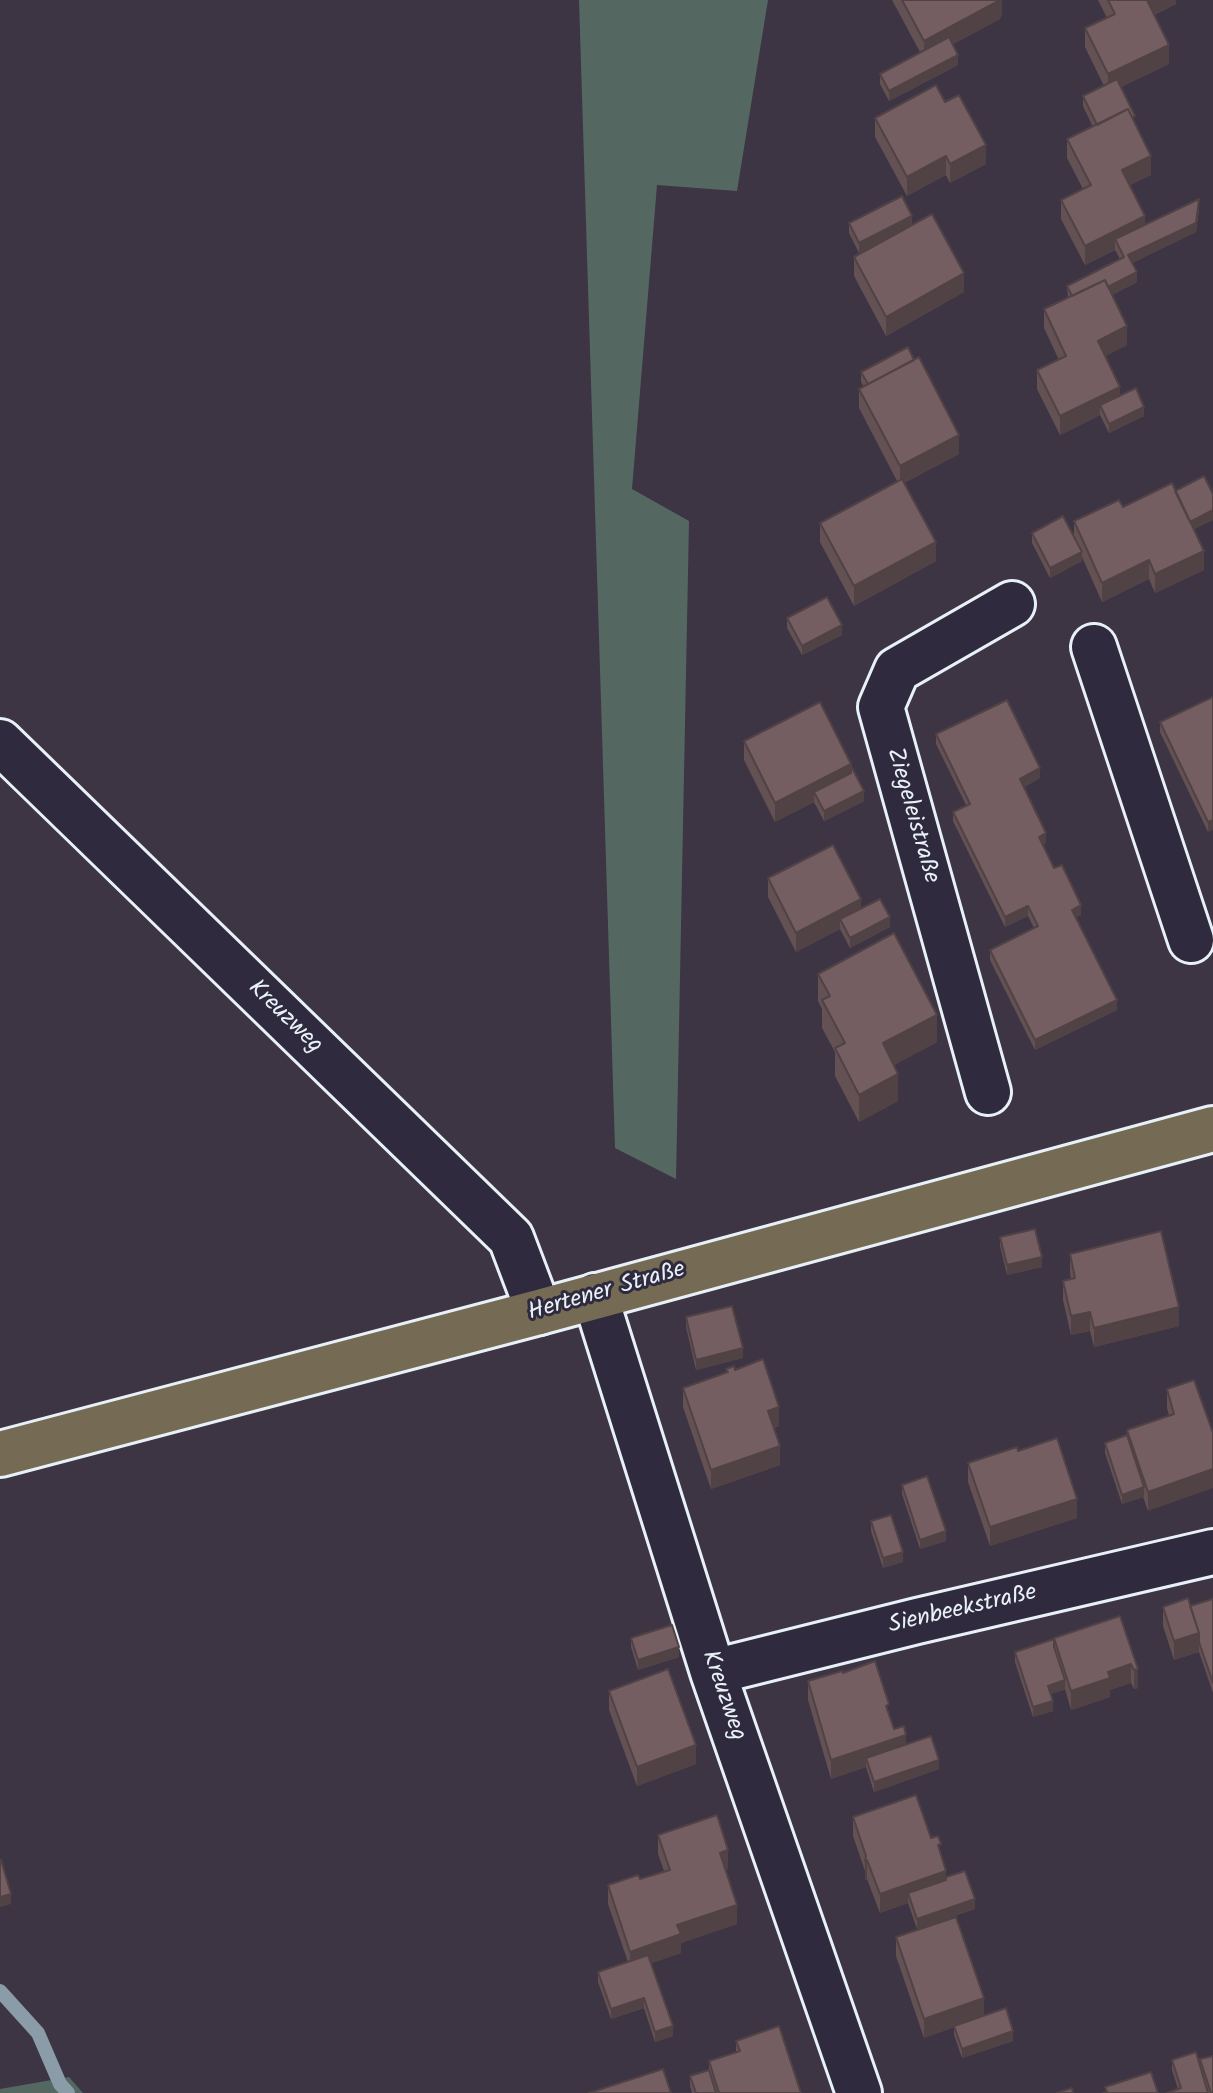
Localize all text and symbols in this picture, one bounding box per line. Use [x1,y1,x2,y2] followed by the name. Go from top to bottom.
[878,745,944,887] street label: Ziegeleistraße
[240,975,328,1061] street label: Kreuzweg
[525,1257,689,1329] street label: Hertener Straße
[886,1580,1040,1642] street label: Sienbeekstraße
[693,1647,751,1745] street label: Kreuzweg

